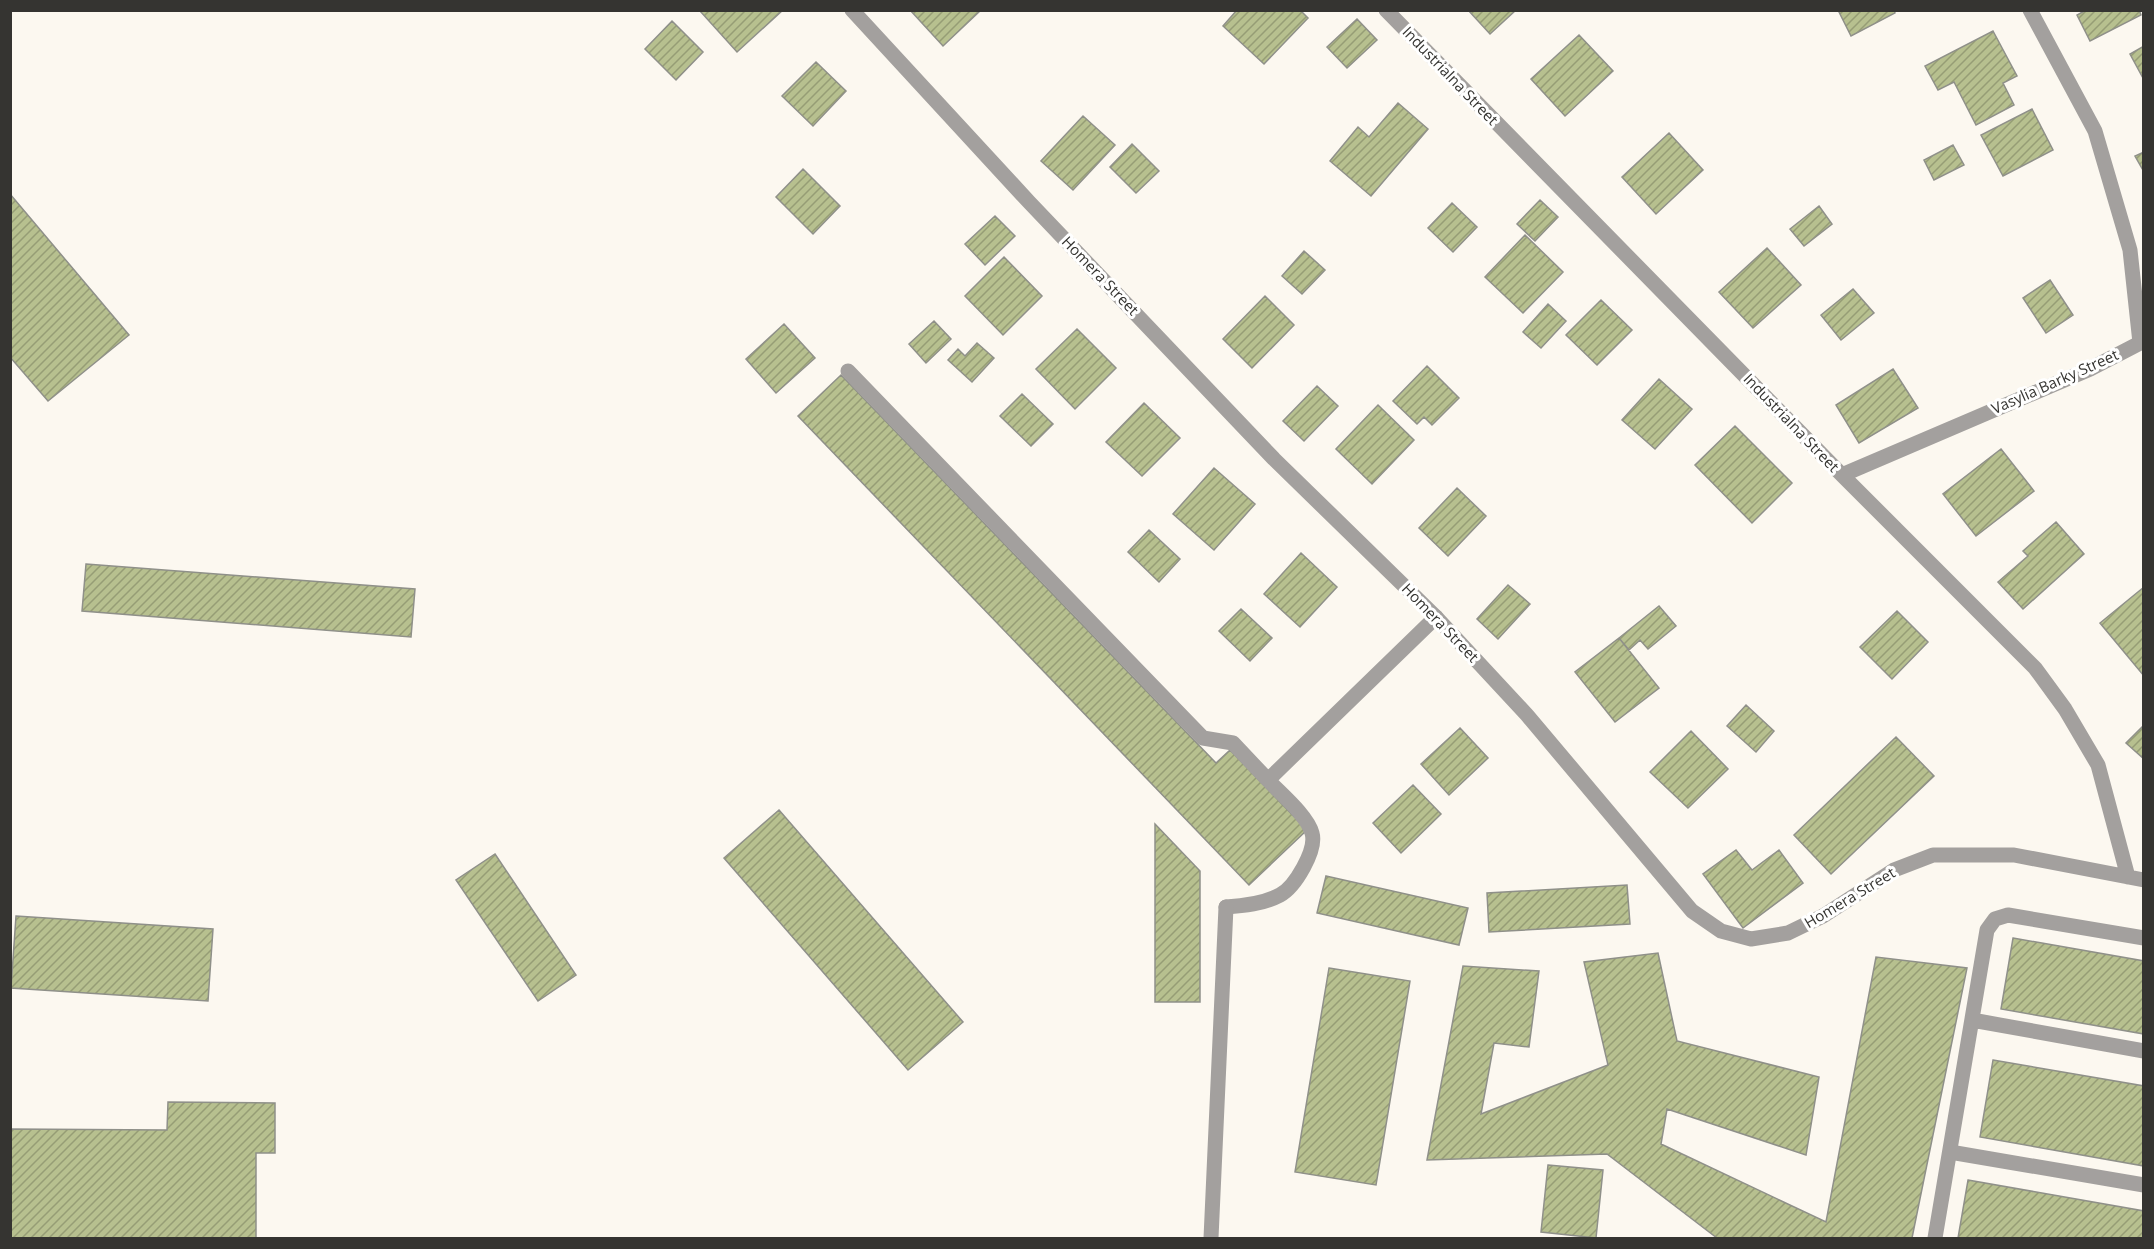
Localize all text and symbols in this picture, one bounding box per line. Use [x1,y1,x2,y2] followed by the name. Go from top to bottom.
[1399,22,1503,129] street label: Industrialna Street
[1058,231,1144,319] street label: Homera Street
[1988,344,2121,418] street label: Vasylia Barky Street
[1740,369,1844,476] street label: Industrialna Street
[1398,578,1484,666] street label: Homera Street
[1800,862,1899,932] street label: Homera Street

